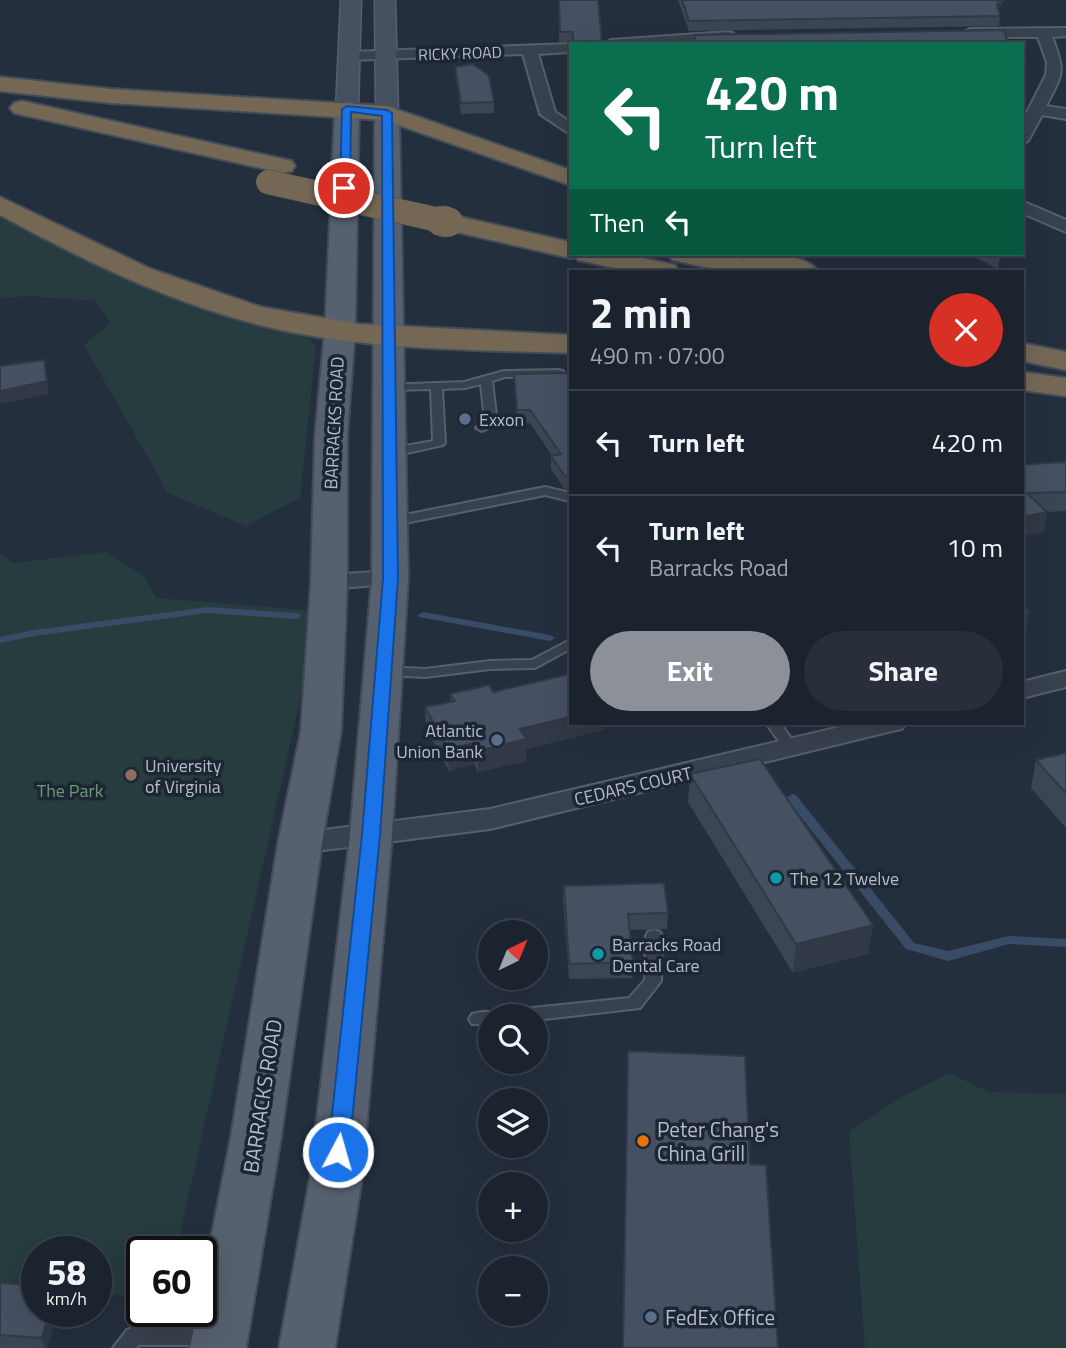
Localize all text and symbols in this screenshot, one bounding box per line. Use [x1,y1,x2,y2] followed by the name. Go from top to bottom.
[418,40,502,66] street label: RICKY ROAD
[705,54,839,129] text: 420 m
[590,70,681,161] icon: left
[705,122,817,170] text: Turn left
[314,158,374,218] pin
[325,169,363,207] icon: arrive
[590,203,645,242] text: Then
[659,203,697,241] icon: left
[590,280,692,344] text: 2 min
[929,293,1003,367] button: close
[590,338,725,373] text: 490 m · 07:00
[317,356,351,490] street label: BARRACKS ROAD
[479,406,524,433] place label: Exxon
[457,411,473,427] marker: Exxon
[649,423,744,462] text: Turn left
[932,423,1003,462] text: 420 m
[590,424,628,462] icon: left
[649,511,744,550] text: Turn left
[946,528,1003,567] text: 10 m
[590,529,628,567] icon: left
[649,550,789,585] text: Barracks Road
[590,631,790,711] button: Exit
[804,631,1003,711] button: Share
[396,717,483,765] place label: Atlantic Union Bank
[489,732,505,748] marker: Atlantic Union Bank
[145,752,222,800] place label: University of Virginia
[571,759,695,813] street label: CEDARS COURT
[123,767,139,783] marker: University of Virginia
[37,777,104,804] park label: The Park
[790,865,899,892] place label: The 12 Twelve
[768,870,784,886] marker: The 12 Twelve
[478,920,548,990] north arrow
[478,920,548,1326] map controls
[612,931,721,979] place label: Barracks Road Dental Care
[590,946,606,962] marker: Barracks Road Dental Care
[478,1004,548,1074] button: search
[234,1017,290,1175] street label: BARRACKS ROAD
[478,1088,548,1158] button: layers
[657,1113,779,1169] place label: Peter Chang's China Grill
[301,1115,375,1189] position arrow
[635,1133,651,1149] marker: Peter Chang's China Grill
[478,1172,548,1242] button: +
[126,1236,217,1327] speed limit sign: 60
[47,1245,86,1299] text: 58
[478,1256,548,1326] button: −
[46,1285,87,1312] text: km/h
[665,1301,775,1333] place label: FedEx Office
[643,1309,659,1325] marker: FedEx Office

